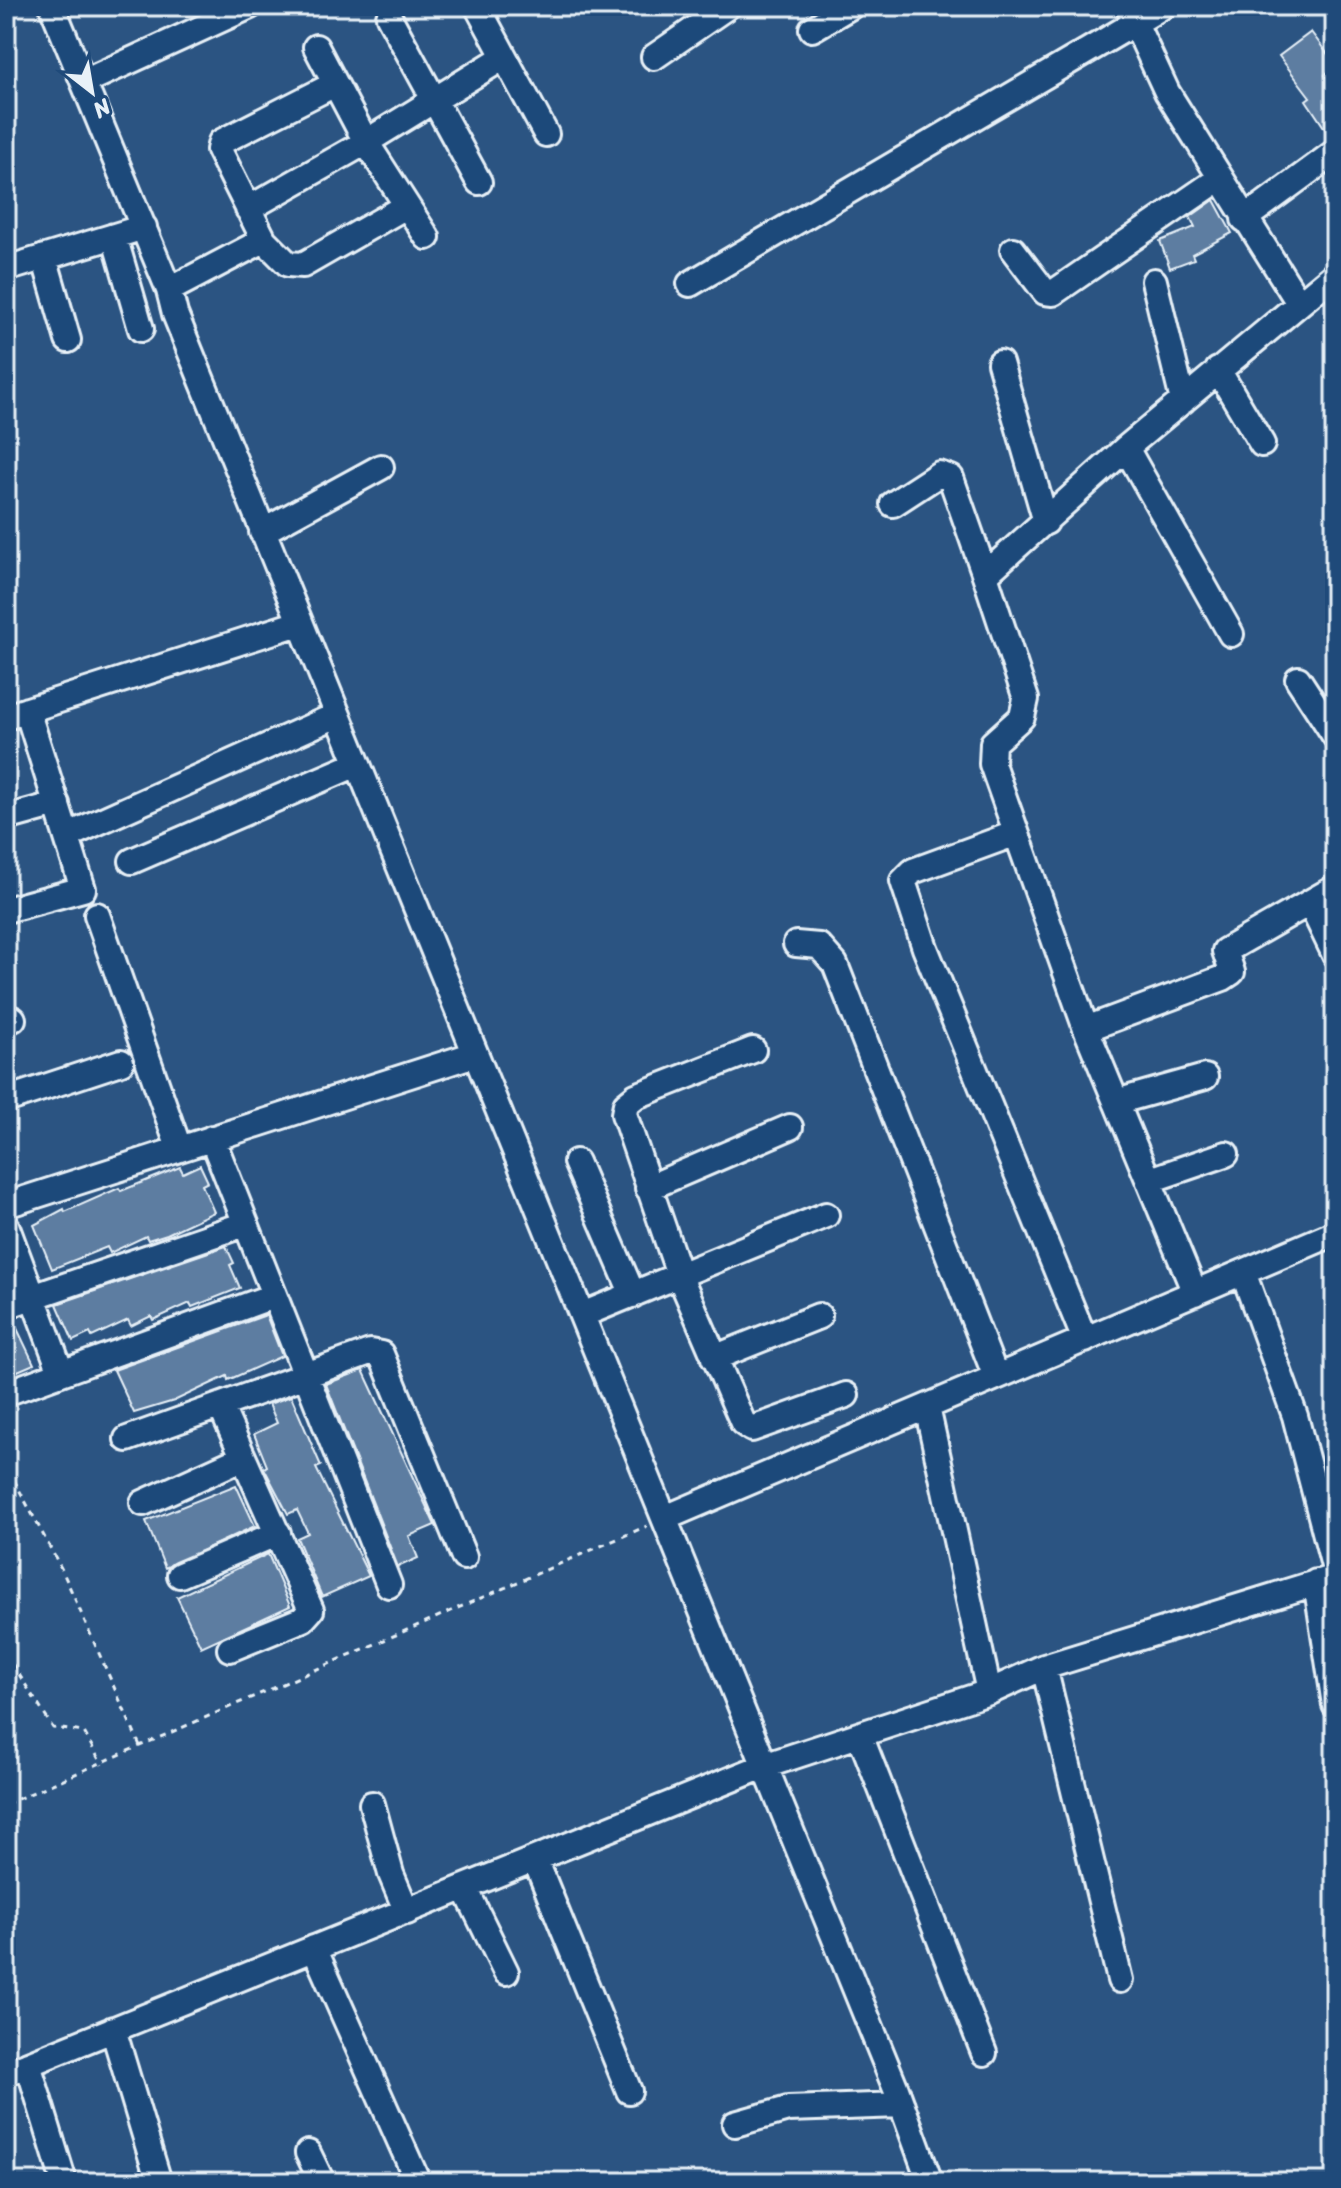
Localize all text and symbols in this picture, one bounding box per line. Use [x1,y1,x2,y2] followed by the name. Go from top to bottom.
[52,52,132,132] north arrow
[85,88,119,130] text: N

